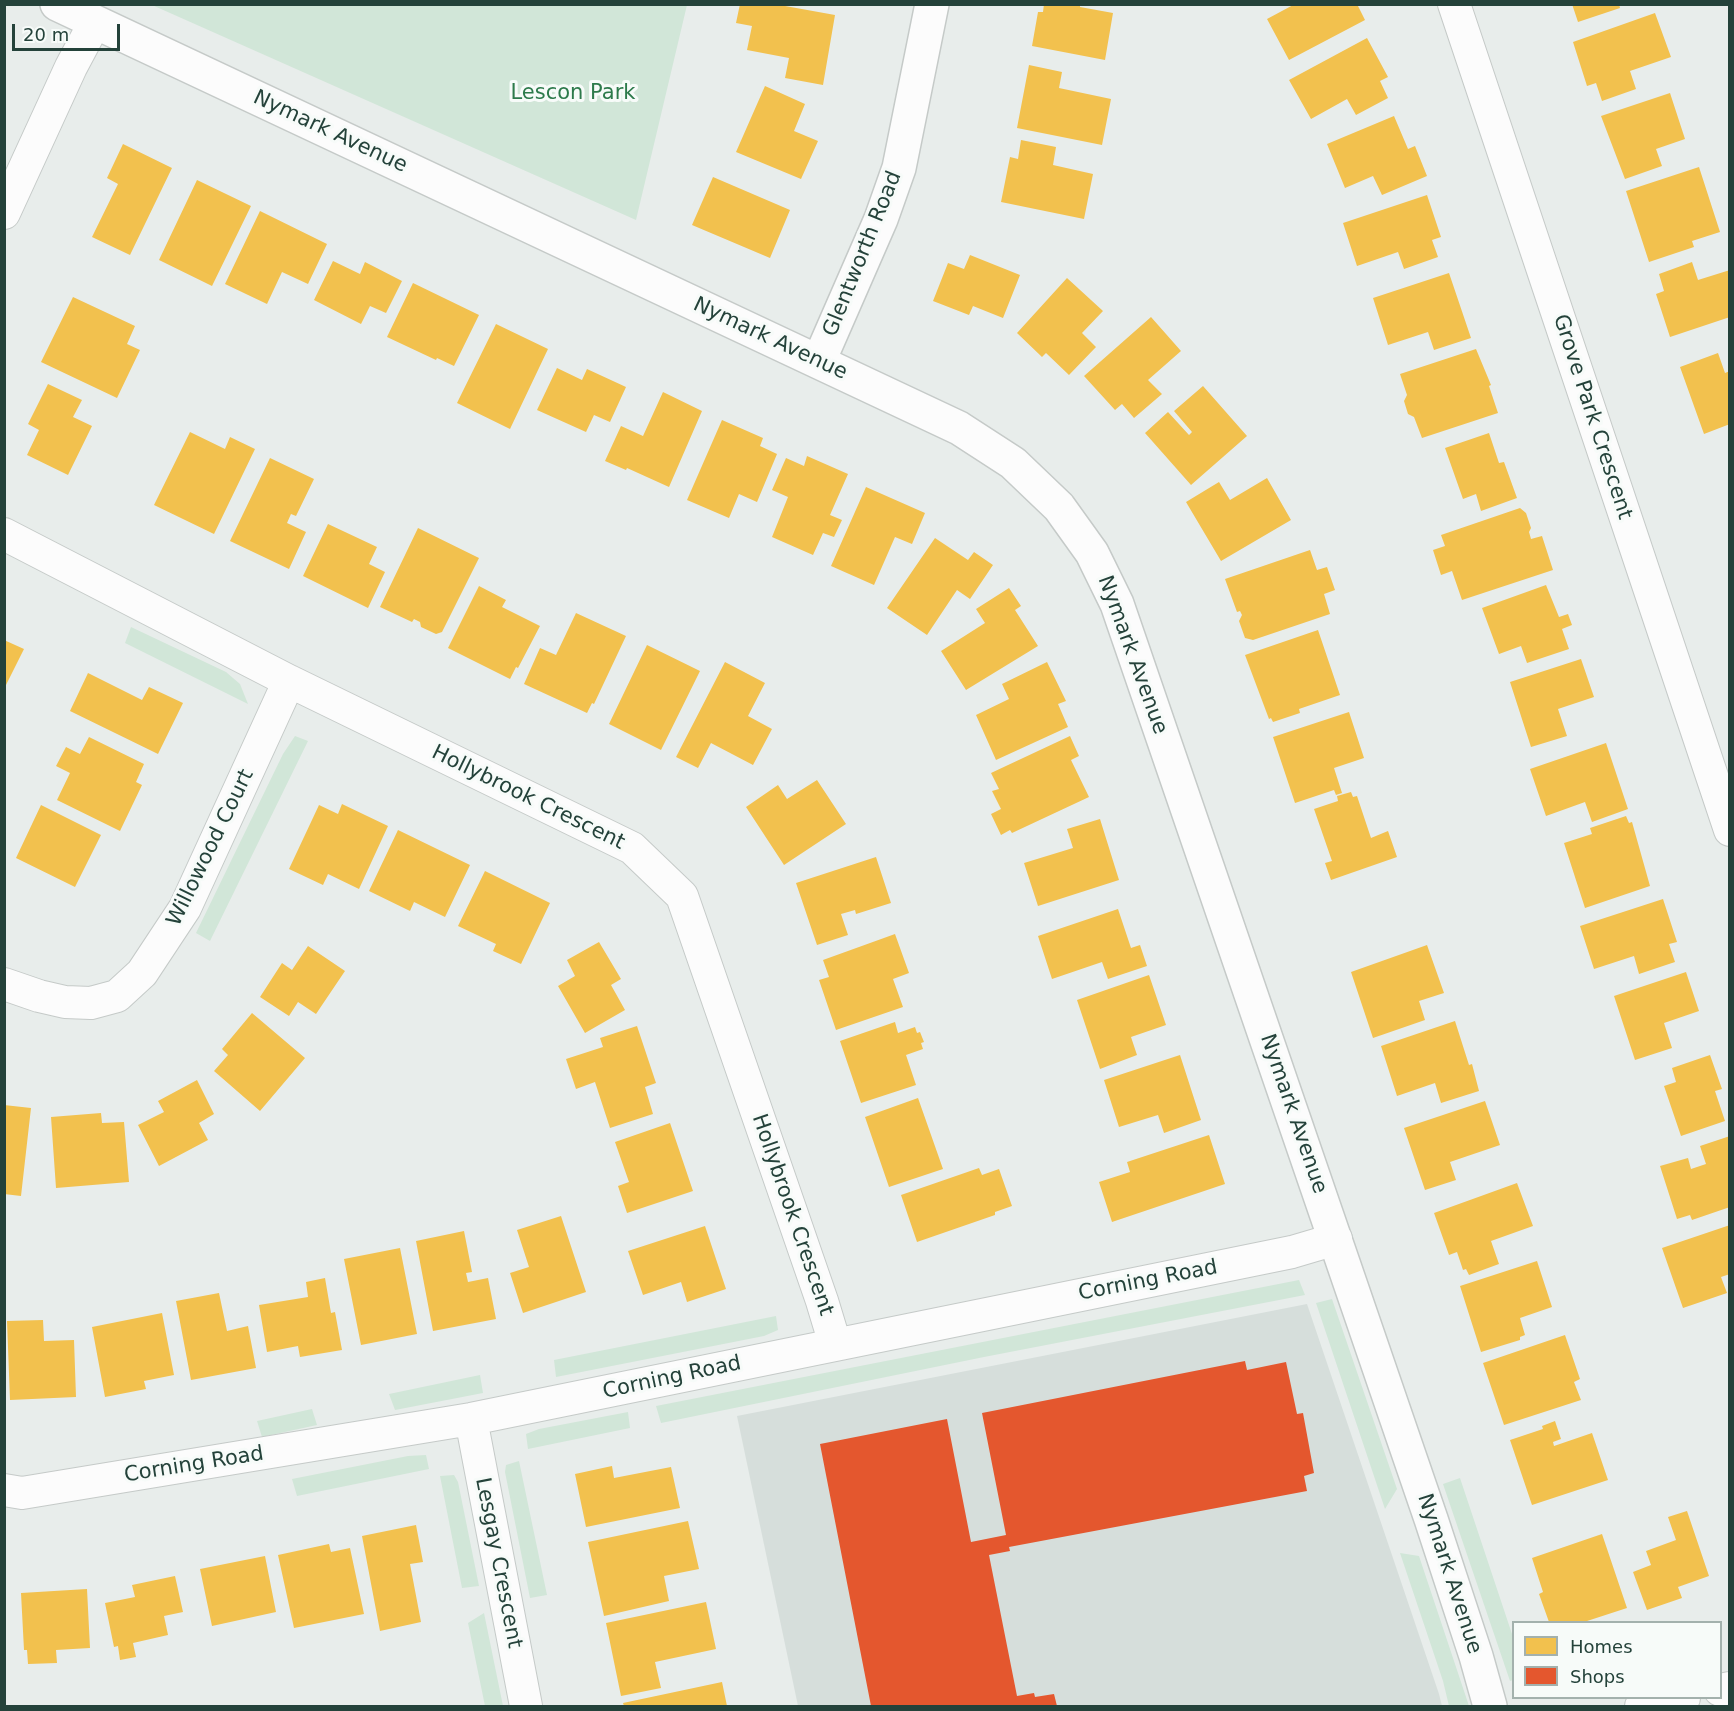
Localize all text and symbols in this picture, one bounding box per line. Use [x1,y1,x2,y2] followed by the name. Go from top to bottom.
[15,12,123,50] scale bar
[23,24,69,45] text: 20 m
[511,81,635,107] park label: Lescon Park
[249,85,411,179] street label: Nymark Avenue
[818,168,908,340] street label: Glentworth Road
[689,292,851,386] street label: Nymark Avenue
[1547,311,1637,523] street label: Grove Park Crescent
[1092,572,1172,738] street label: Nymark Avenue
[427,740,629,856] street label: Hollybrook Crescent
[162,766,260,930] street label: Willowood Court
[1254,1031,1332,1197] street label: Nymark Avenue
[746,1111,838,1319] street label: Hollybrook Crescent
[1076,1255,1220,1307] street label: Corning Road
[600,1351,744,1405] street label: Corning Road
[122,1442,266,1488] street label: Corning Road
[469,1476,527,1650] street label: Lesgay Crescent
[1411,1491,1487,1657] street label: Nymark Avenue
[1512,1621,1722,1699] legend
[1570,1636,1633,1657] text: Homes
[1570,1666,1625,1687] text: Shops

